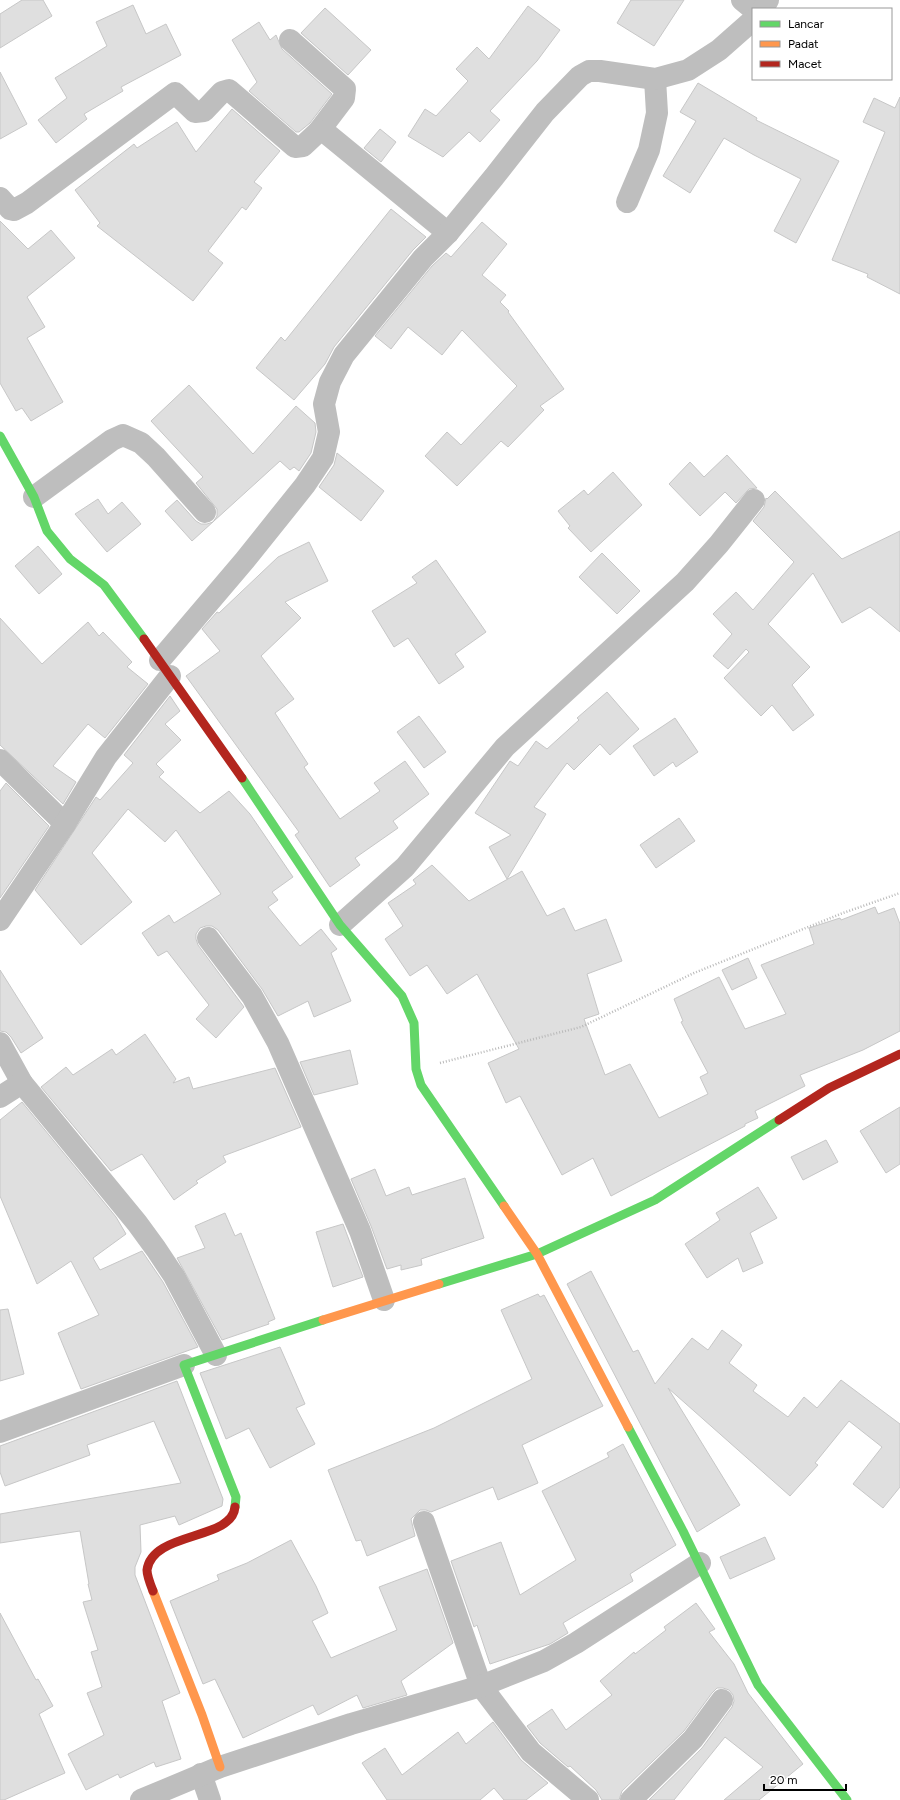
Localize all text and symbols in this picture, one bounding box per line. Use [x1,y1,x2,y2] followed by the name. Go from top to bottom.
[752,8,892,80] legend
[788,17,824,31] text: Lancar
[788,37,819,51] text: Padat
[788,57,822,71] text: Macet
[764,1766,846,1792] scale bar
[770,1773,798,1787] text: 20 m

